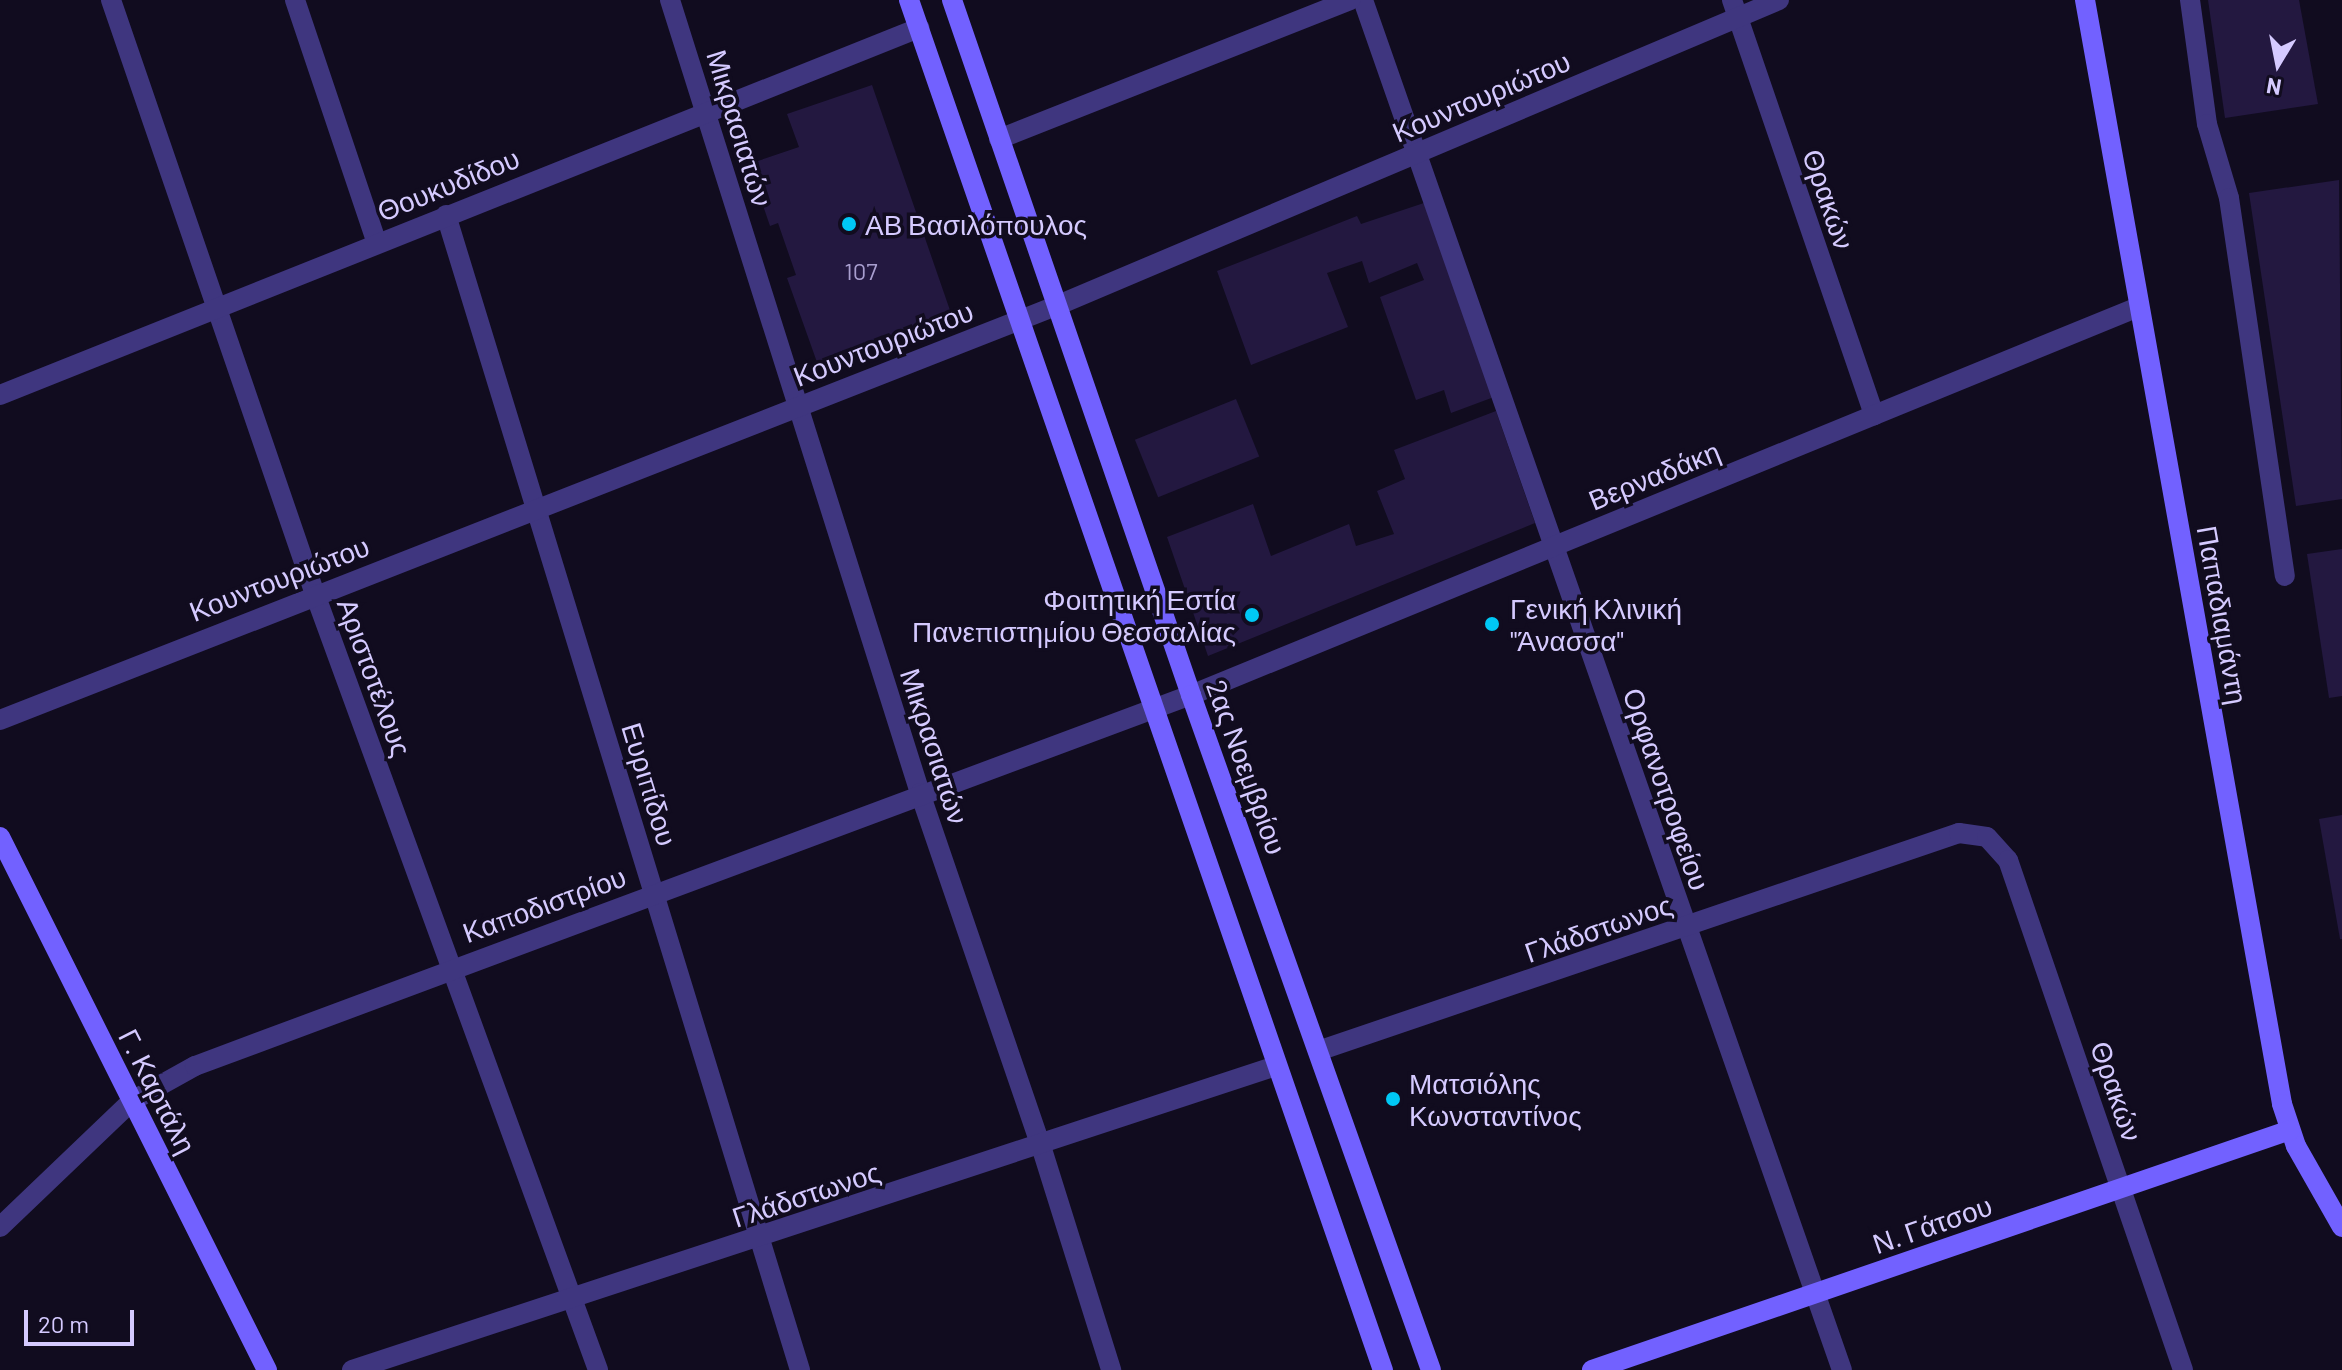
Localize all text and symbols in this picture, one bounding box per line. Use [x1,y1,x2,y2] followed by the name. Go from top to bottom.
[2238,24,2318,104] north arrow
[1387,43,1575,149] street label: Κουντουριώτου
[700,46,780,210] street label: Μικρασιατών
[2264,74,2283,102] text: N
[372,140,524,228] street label: Θουκυδίδου
[1796,145,1862,253] street label: Θρακών
[865,207,1087,241] place label: ΑΒ Βασιλόπουλος
[840,215,858,233] marker: ΑΒ Βασιλόπουλος
[844,257,878,285] house number: 107
[788,293,978,393] street label: Κουντουριώτου
[1583,433,1725,517] street label: Βερναδάκη
[2191,523,2255,707] street label: Παπαδιαμάντη
[184,528,374,628] street label: Κουντουριώτου
[912,582,1236,648] place label: Φοιτητική Εστία Πανεπιστημίου Θεσσαλίας
[1510,591,1682,657] place label: Γενική Κλινική "Άνασσα"
[331,594,419,760] street label: Αριστοτέλους
[1243,606,1261,624] marker: Φοιτητική Εστία Πανεπιστημίου Θεσσαλίας
[1481,613,1503,635] marker: Γενική Κλινική "Άνασσα"
[894,664,976,828] street label: Μικρασιατών
[1200,675,1294,859] street label: 2ας Νοεμβρίου
[1617,684,1717,894] street label: Ορφανοτροφείου
[615,718,685,850] street label: Ευριπίδου
[458,859,630,949] street label: Καποδιστρίου
[1520,887,1676,969] street label: Γλάδστωνος
[112,1023,204,1159] street label: Γ. Καρτάλη
[2084,1037,2150,1145] street label: Θρακών
[1409,1066,1582,1132] place label: Ματσιόλης Κωνσταντίνος
[1384,1090,1402,1108] marker: Ματσιόλης Κωνσταντίνος
[728,1154,884,1234] street label: Γλάδστωνος
[1868,1188,1996,1260] street label: Ν. Γάτσου
[28,1294,138,1344] scale bar
[38,1309,89,1338] text: 20 m

